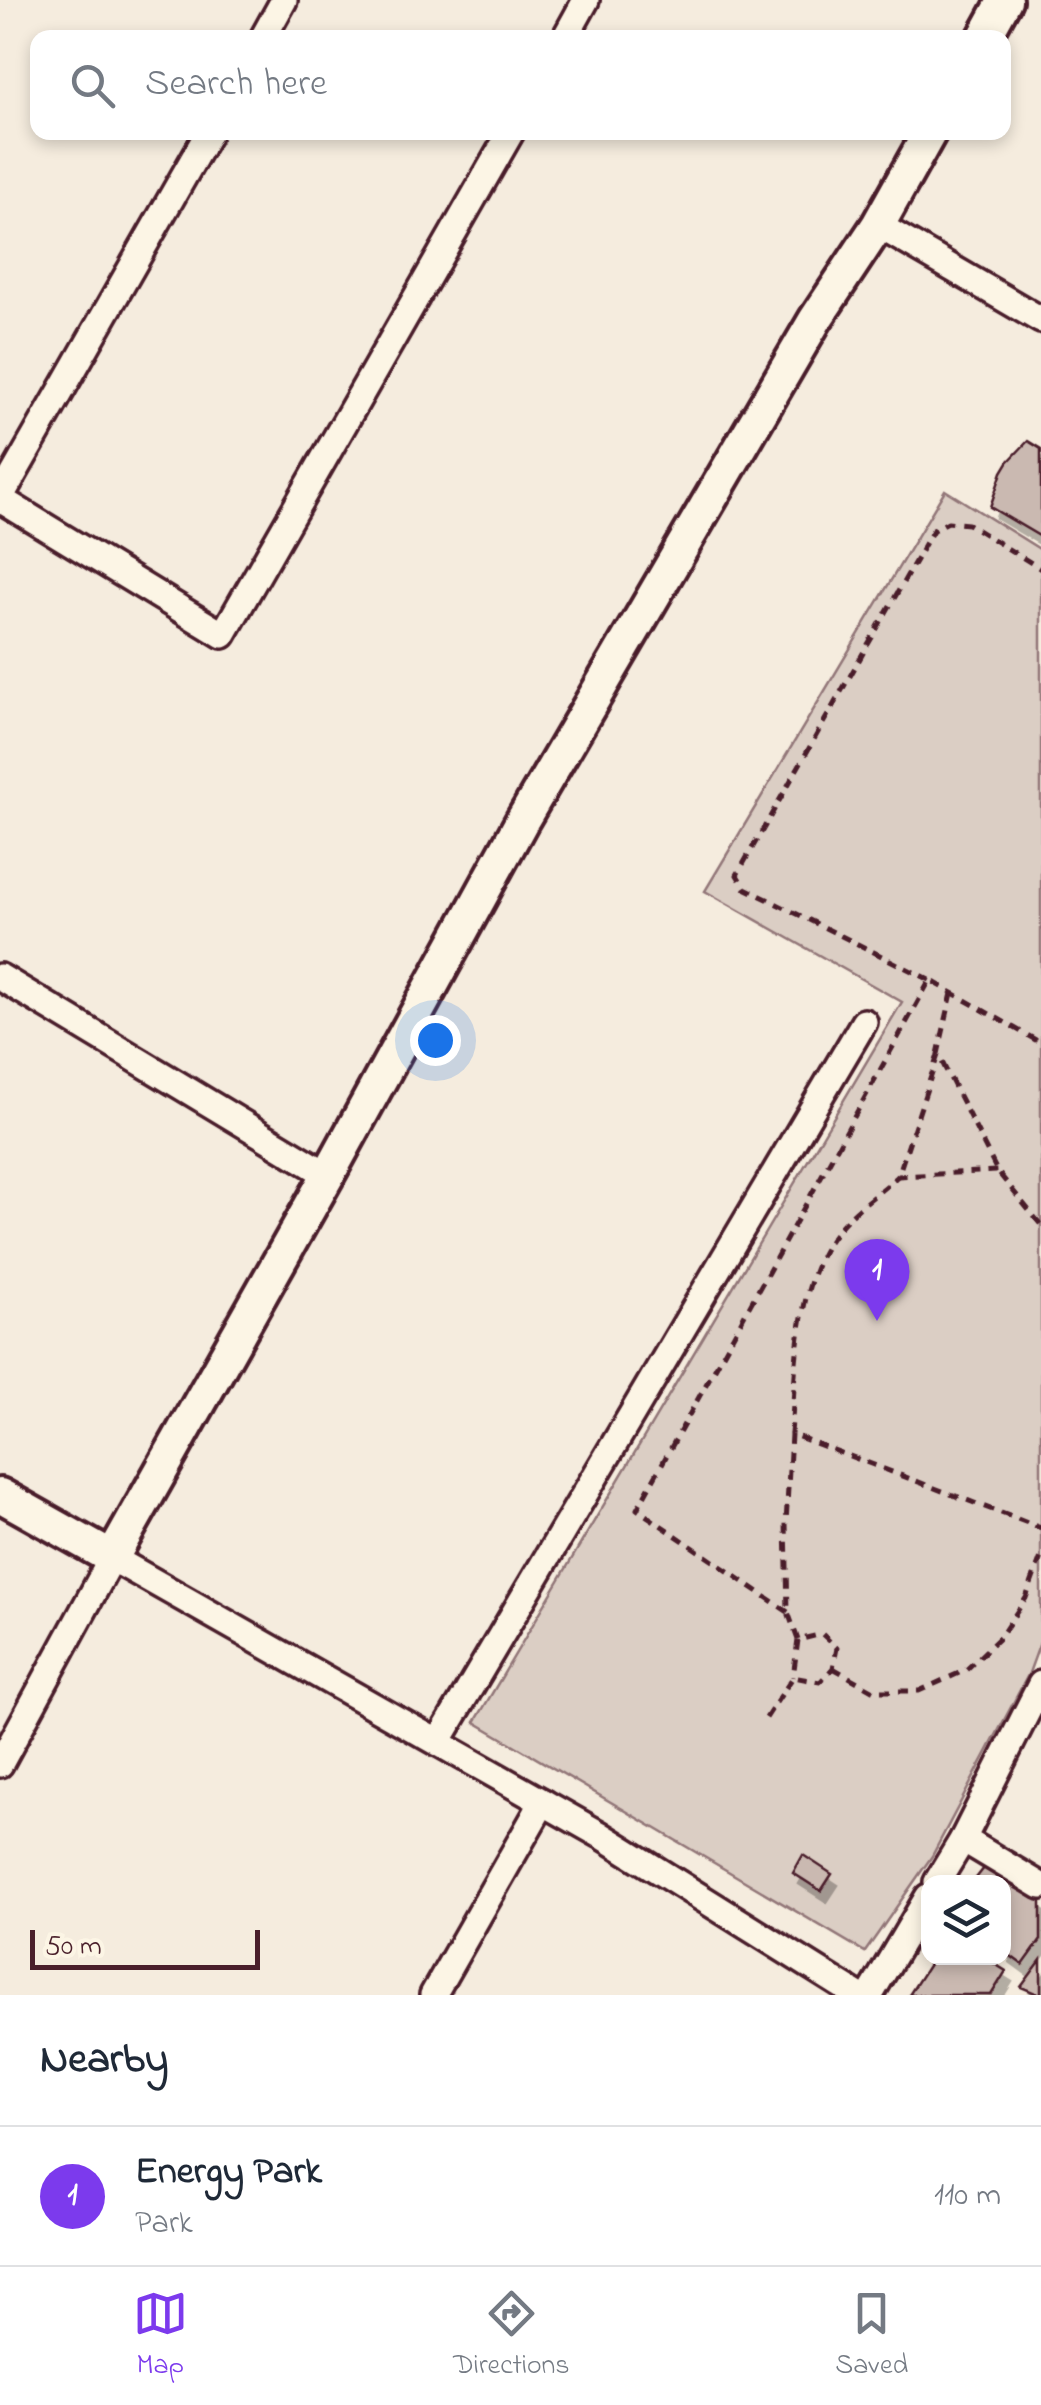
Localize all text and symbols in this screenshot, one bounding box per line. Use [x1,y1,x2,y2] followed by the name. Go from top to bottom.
[30,30,1011,140] search box
[145,57,327,113] text: Search here
[65,58,120,113] icon: search
[410,1015,461,1066] your location
[844,1238,910,1321] pin: 1
[921,1875,1011,1965] map controls
[921,1875,1011,1965] button: layers
[30,1925,260,1970] scale bar
[45,1927,102,1968] text: 50 m
[40,2030,168,2091] text: Nearby
[135,2145,322,2201] text: Energy Park
[67,2173,78,2220] text: 1
[934,2173,1001,2220] text: 110 m
[135,2201,193,2248] text: Park
[133,2286,188,2387] tab: Map
[453,2286,570,2387] tab: Directions
[835,2286,908,2387] tab: Saved

